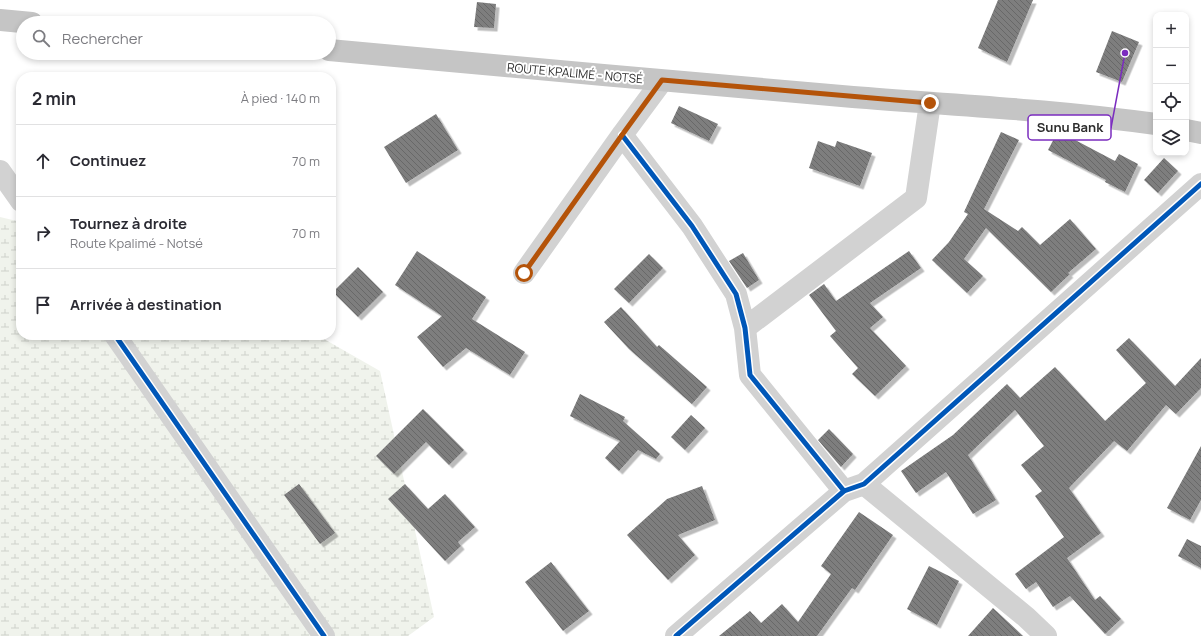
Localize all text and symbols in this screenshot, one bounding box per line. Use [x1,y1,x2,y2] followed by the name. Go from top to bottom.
[1153,12,1189,156] map controls
[1153,12,1189,48] button: +
[16,16,336,60] search box
[30,27,52,49] icon: search
[62,28,143,49] text: Rechercher
[1153,48,1189,84] button: −
[506,59,644,87] street label: ROUTE KPALIMÉ - NOTSÉ
[1153,84,1189,120] button: locate
[32,87,76,110] text: 2 min
[241,89,320,107] text: À pied · 140 m
[921,94,939,112] route end
[1028,115,1111,140] callout: Sunu Bank
[1037,118,1104,136] text: Sunu Bank
[1153,120,1189,156] button: layers
[32,150,54,172] icon: ahead
[70,150,146,171] text: Continuez
[292,152,320,170] text: 70 m
[70,213,187,234] text: Tournez à droite
[32,222,54,244] icon: right
[292,224,320,242] text: 70 m
[70,234,203,252] text: Route Kpalimé - Notsé
[515,264,533,282] route start
[32,294,54,316] icon: arrive
[70,294,222,315] text: Arrivée à destination

